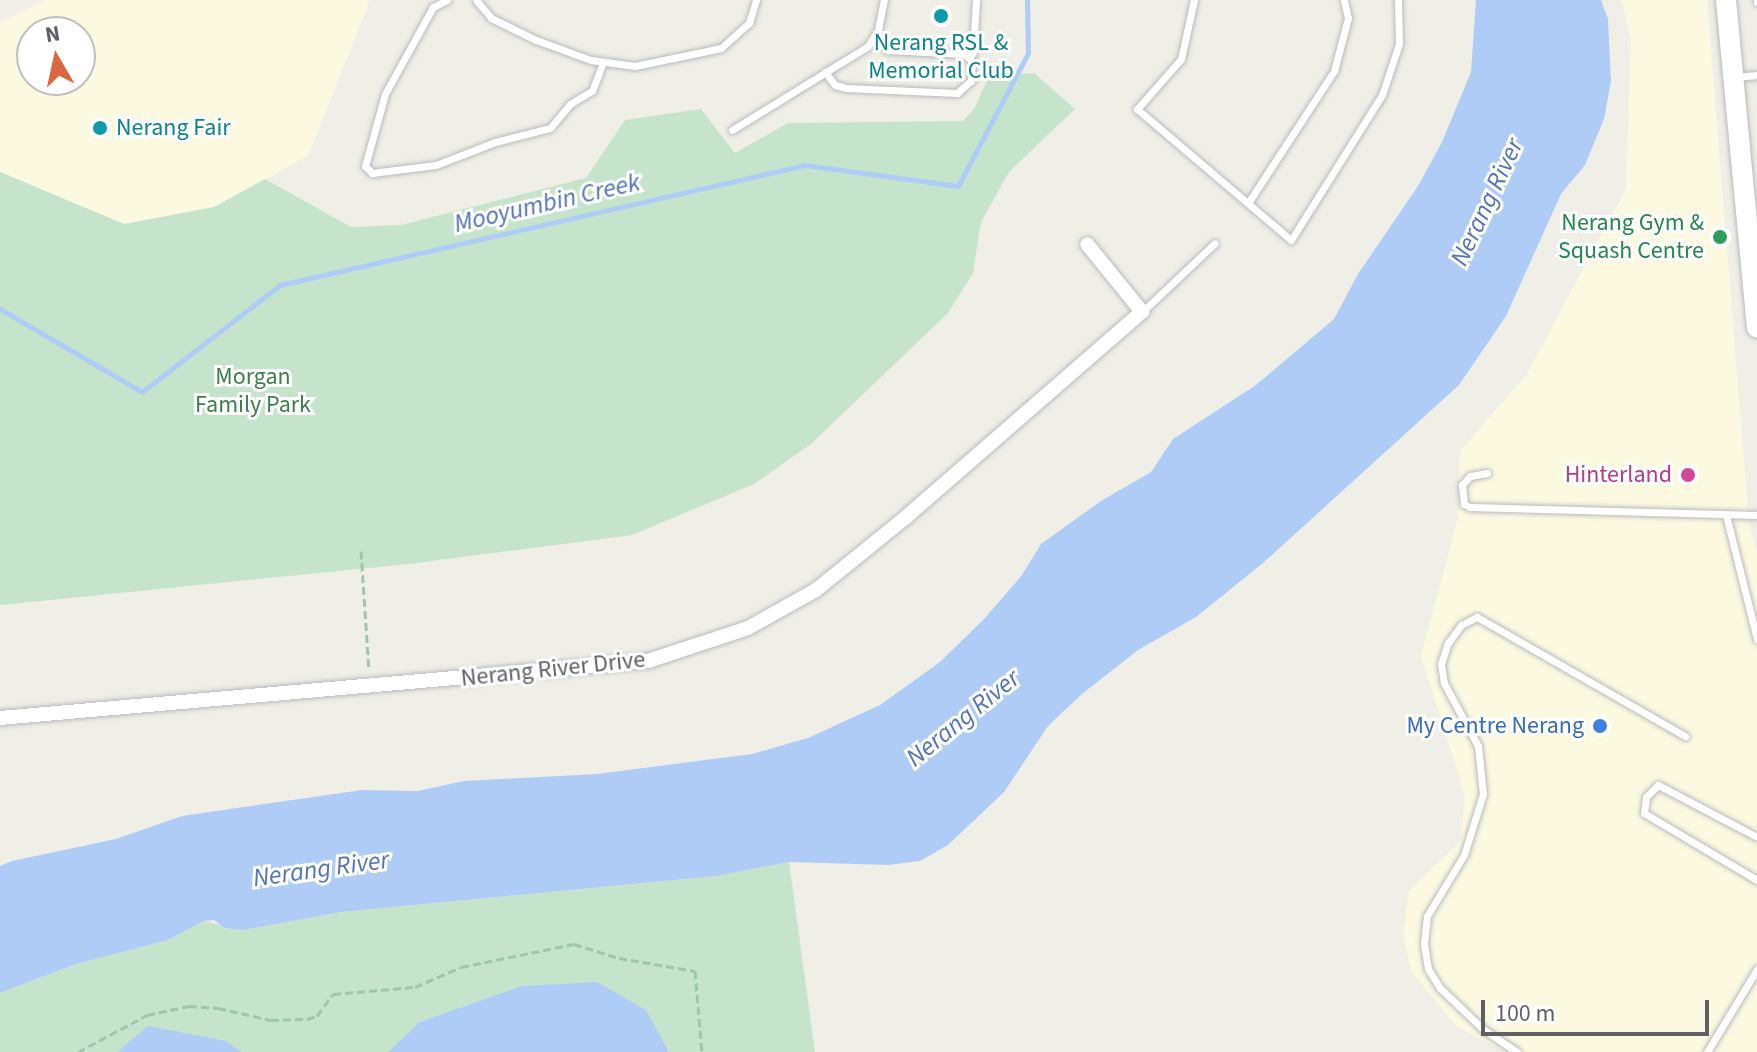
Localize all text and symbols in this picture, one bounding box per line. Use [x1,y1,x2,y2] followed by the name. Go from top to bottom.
[932,7,950,25] marker: Nerang RSL & Memorial Club
[16,16,96,96] north arrow
[43,17,62,51] text: N
[868,29,1014,85] place label: Nerang RSL & Memorial Club
[116,114,231,142] place label: Nerang Fair
[91,119,109,137] marker: Nerang Fair
[1444,133,1530,271] water label: Nerang River
[451,166,643,240] water label: Mooyumbin Creek
[1558,209,1704,265] place label: Nerang Gym & Squash Centre
[1711,228,1729,246] marker: Nerang Gym & Squash Centre
[195,363,311,419] park label: Morgan Family Park
[1565,461,1672,489] place label: Hinterland
[1679,466,1697,484] marker: Hinterland
[459,645,647,693] street label: Nerang River Drive
[900,663,1026,773] water label: Nerang River
[1406,712,1584,740] place label: My Centre Nerang
[1591,717,1609,735] marker: My Centre Nerang
[251,844,391,894] water label: Nerang River
[1485,984,1713,1034] scale bar
[1495,996,1555,1031] text: 100 m

